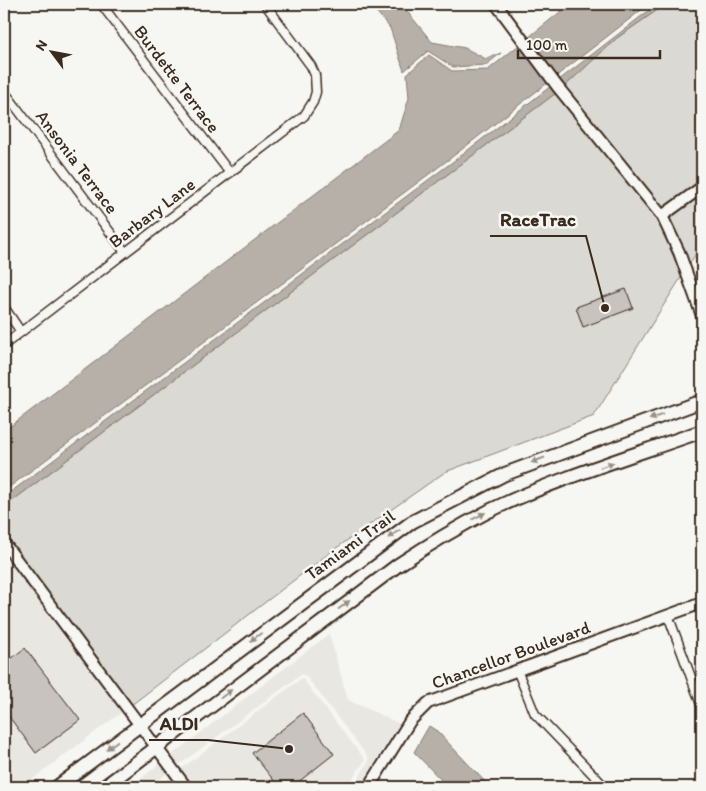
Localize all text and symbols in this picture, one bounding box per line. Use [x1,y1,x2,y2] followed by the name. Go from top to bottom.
[129,21,225,137] street label: Burdette Terrace
[28,28,78,78] north arrow
[518,28,661,60] scale bar
[526,36,568,54] text: 100 m
[32,37,51,54] text: N
[31,106,123,218] street label: Ansonia Terrace
[104,173,200,253] street label: Barbary Lane
[490,202,586,236] callout: RaceTrac
[500,208,576,231] text: RaceTrac
[649,414,664,421] one-way arrow
[530,456,545,464] one-way arrow
[600,461,615,469] one-way arrow
[301,505,399,585] street label: Tamiami Trail
[472,512,486,520] one-way arrow
[387,529,400,539] one-way arrow
[337,600,350,611] one-way arrow
[429,616,593,694] street label: Chancellor Boulevard
[249,632,263,642] one-way arrow
[219,689,232,700] one-way arrow
[149,706,208,740] callout: ALDI
[159,712,198,735] text: ALDI
[106,740,119,751] one-way arrow

